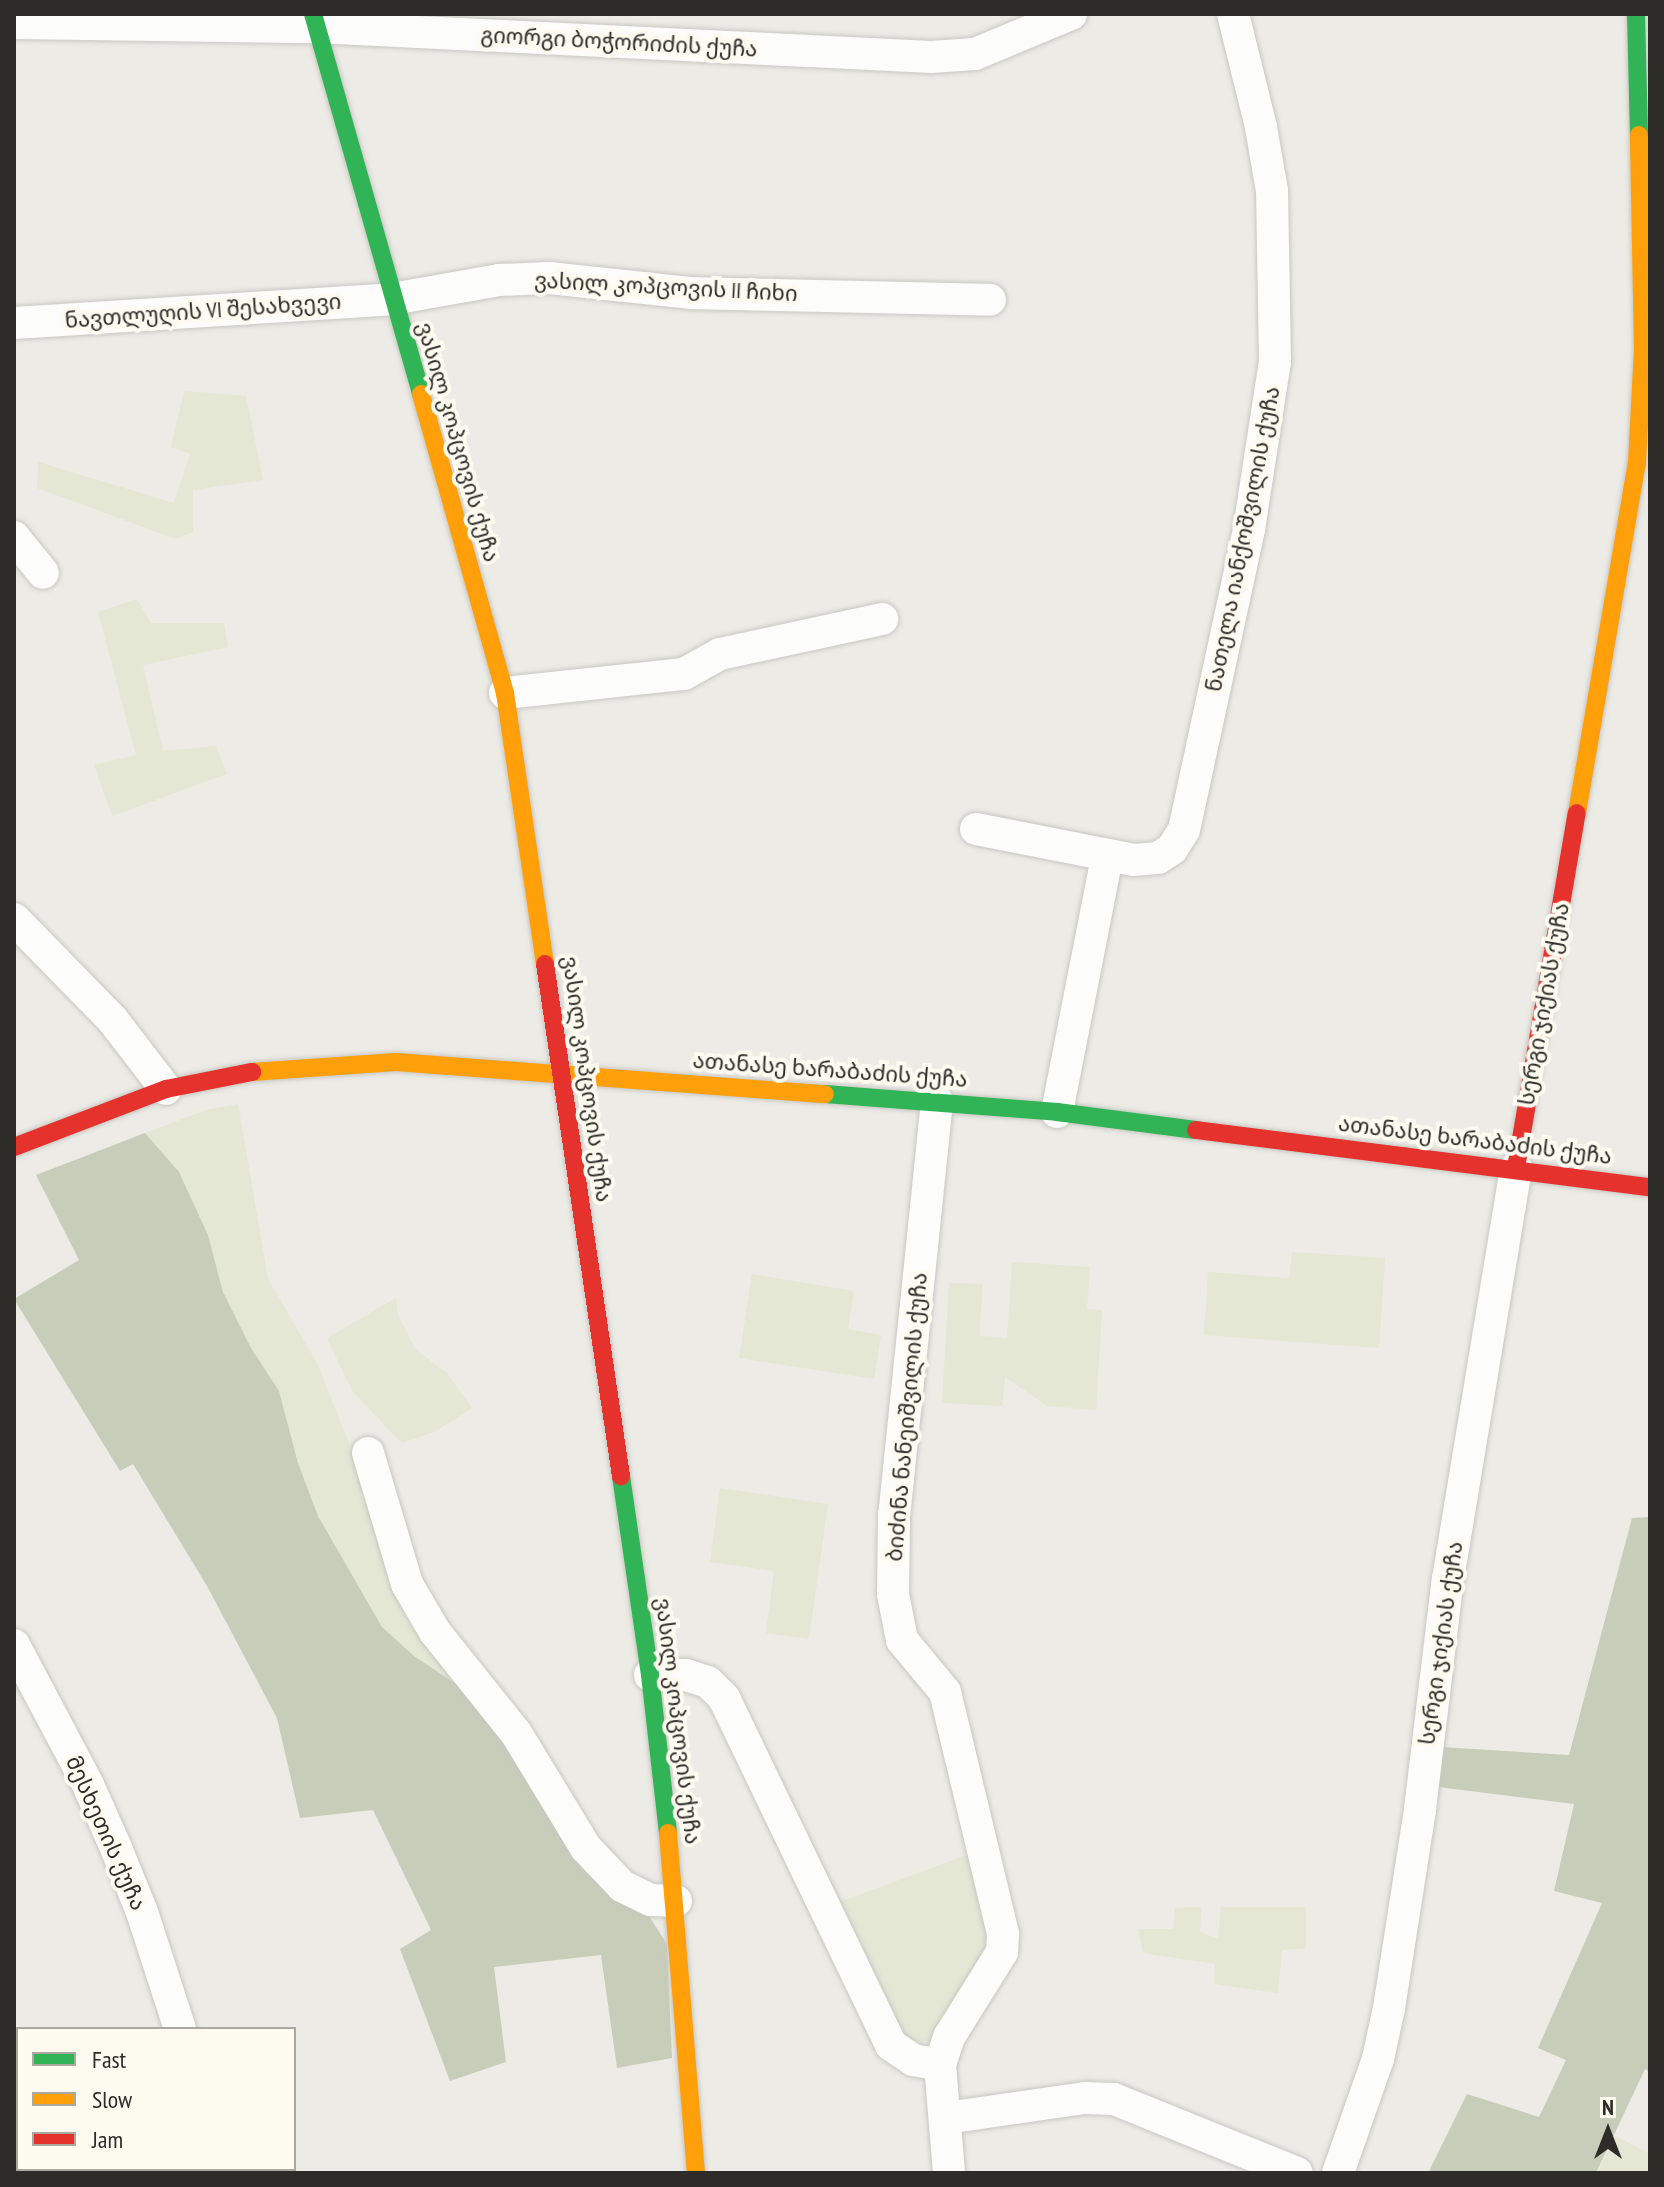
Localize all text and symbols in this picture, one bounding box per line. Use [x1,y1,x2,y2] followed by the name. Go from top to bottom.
[480,22,758,62] street label: გიორგი ბოჭორიძის ქუჩა
[534,267,798,307] street label: ვასილ კოპცოვის II ჩიხი
[64,288,342,334] street label: ნავთლუღის VI შესახვევი
[411,319,505,565] street label: ვასილ კოპცოვის ქუჩა
[1200,384,1286,694] street label: ნათელა იანქოშვილის ქუჩა
[1513,901,1575,1107] street label: სერგი ჯიქიას ქუჩა
[557,954,617,1204] street label: ვასილ კოპცოვის ქუჩა
[692,1047,968,1093] street label: ათანასე ხარაბაძის ქუჩა
[1337,1110,1613,1170] street label: ათანასე ხარაბაძის ქუჩა
[881,1271,933,1563] street label: ბიძინა ნანეიშვილის ქუჩა
[1414,1540,1468,1746] street label: სერგი ჯიქიას ქუჩა
[650,1596,706,1846] street label: ვასილ კოპცოვის ქუჩა
[60,1752,152,1914] street label: მესხეთის ქუჩა
[16,2027,296,2171] legend
[92,2044,126,2075] text: Fast
[92,2084,132,2115] text: Slow
[1568,2091,1648,2171] north arrow
[1602,2093,1614,2121] text: N
[92,2124,123,2155] text: Jam

